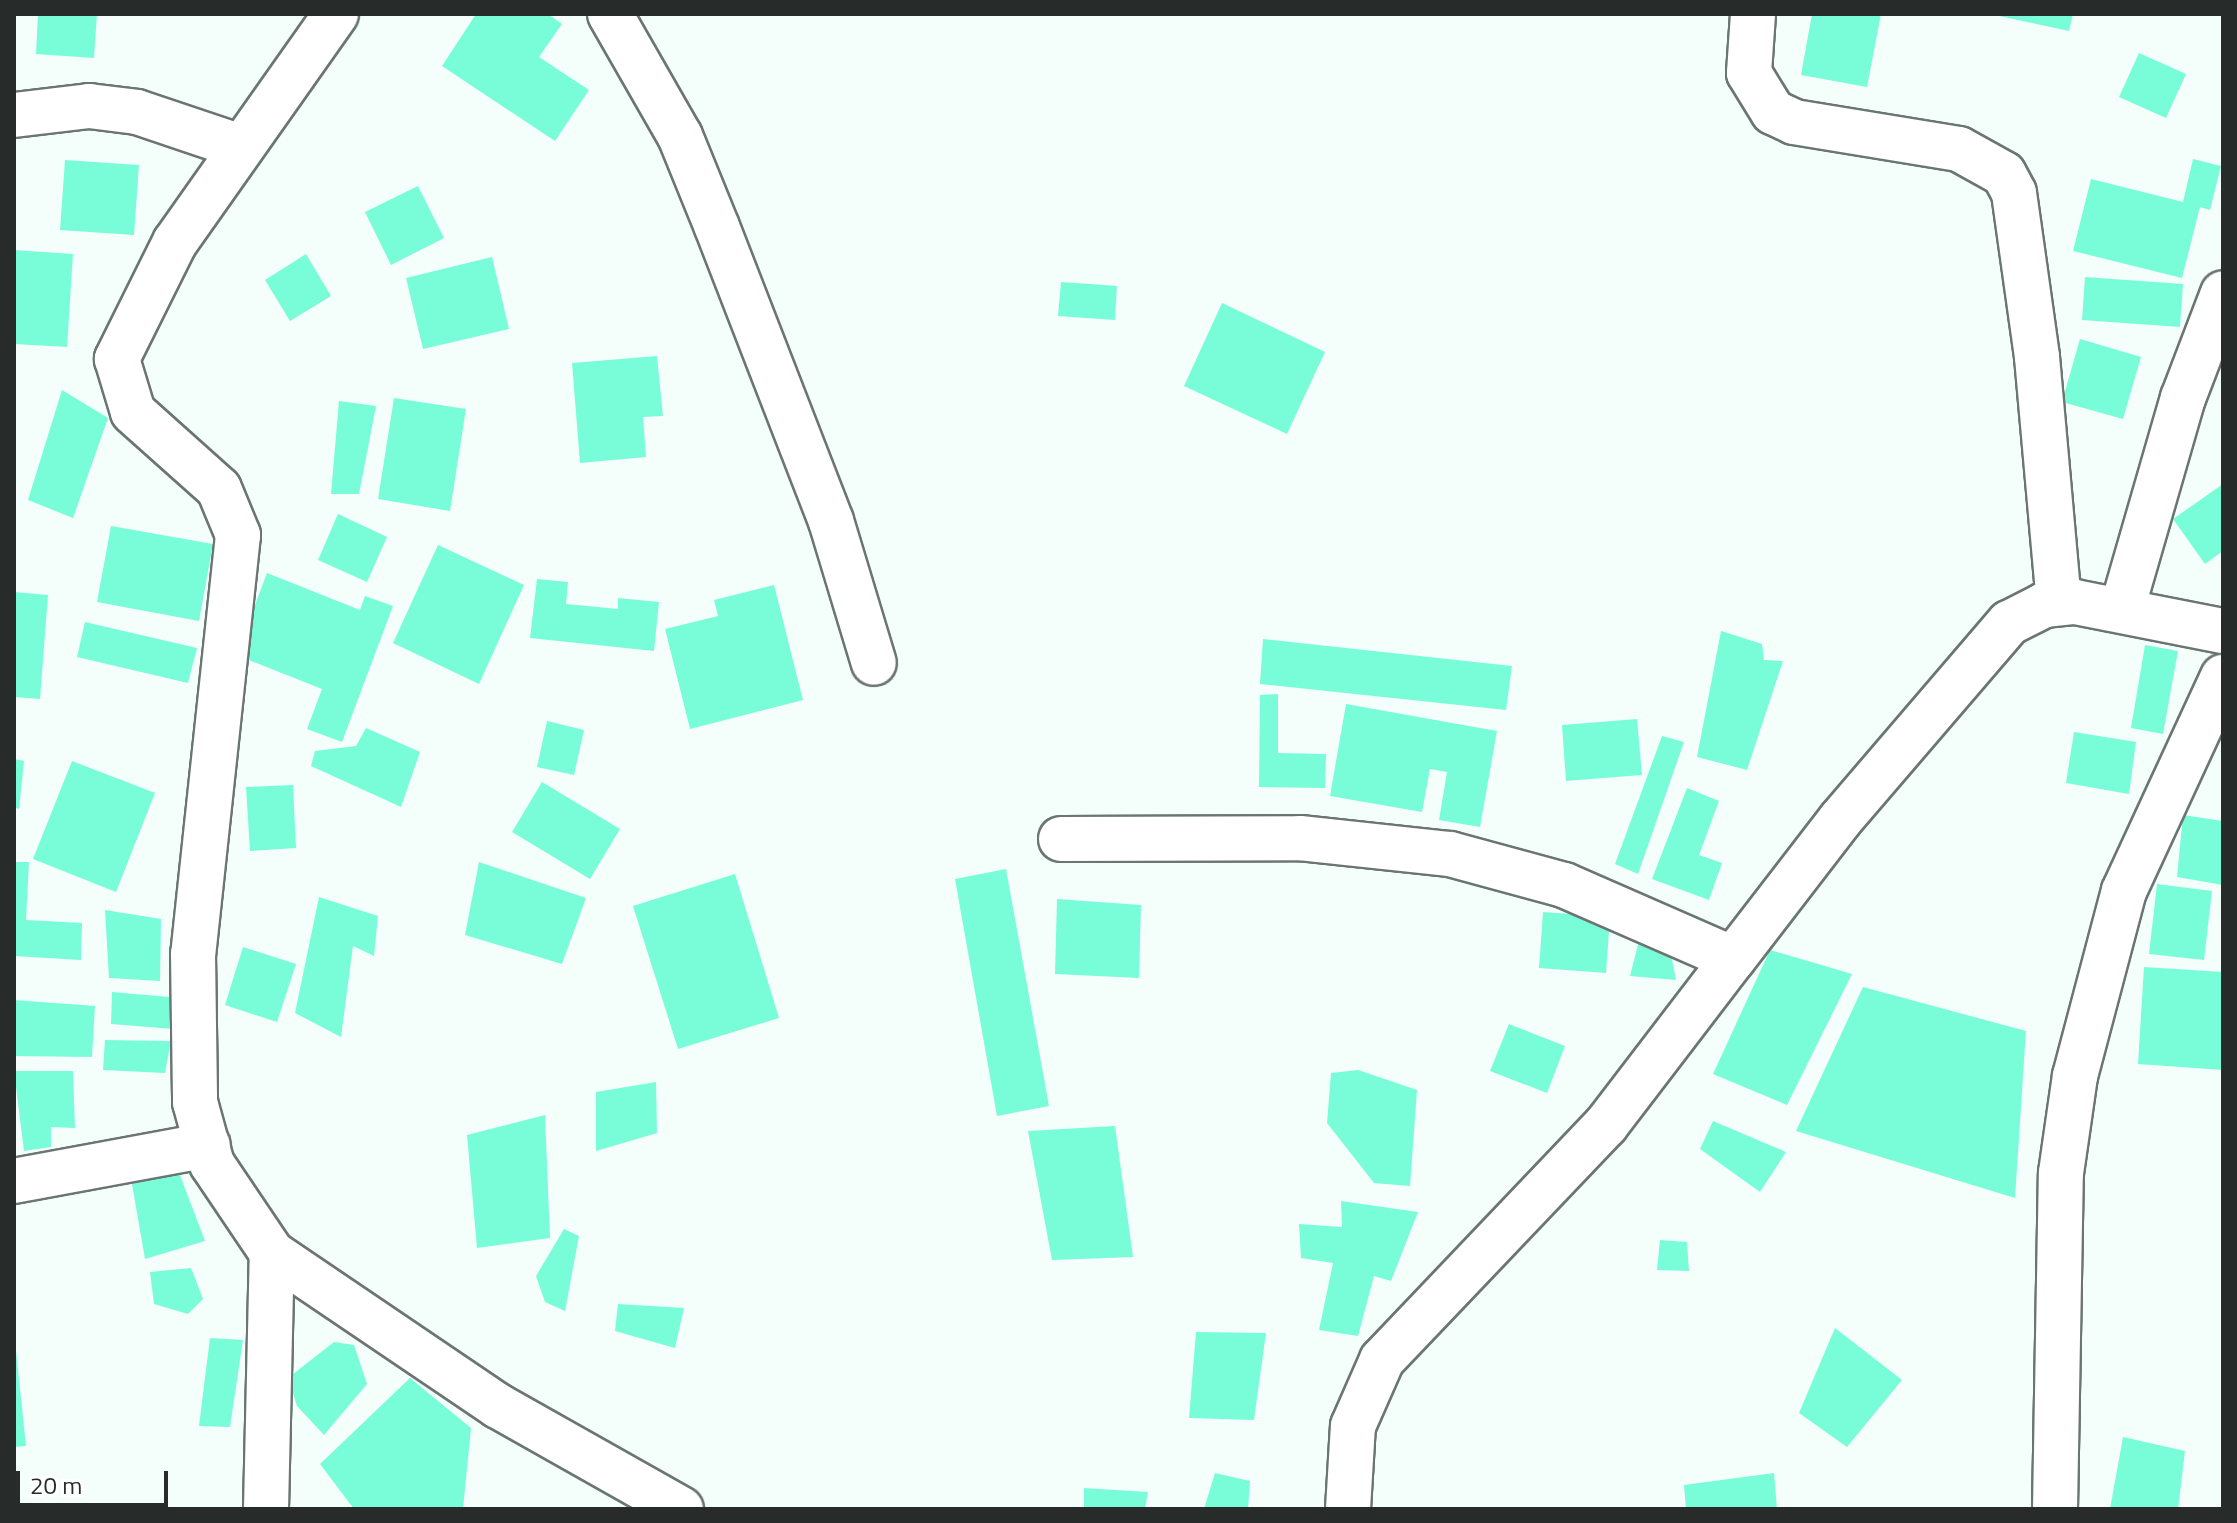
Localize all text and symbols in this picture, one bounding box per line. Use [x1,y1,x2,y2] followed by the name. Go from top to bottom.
[20,1455,172,1505] scale bar
[30,1467,82,1503] text: 20 m

